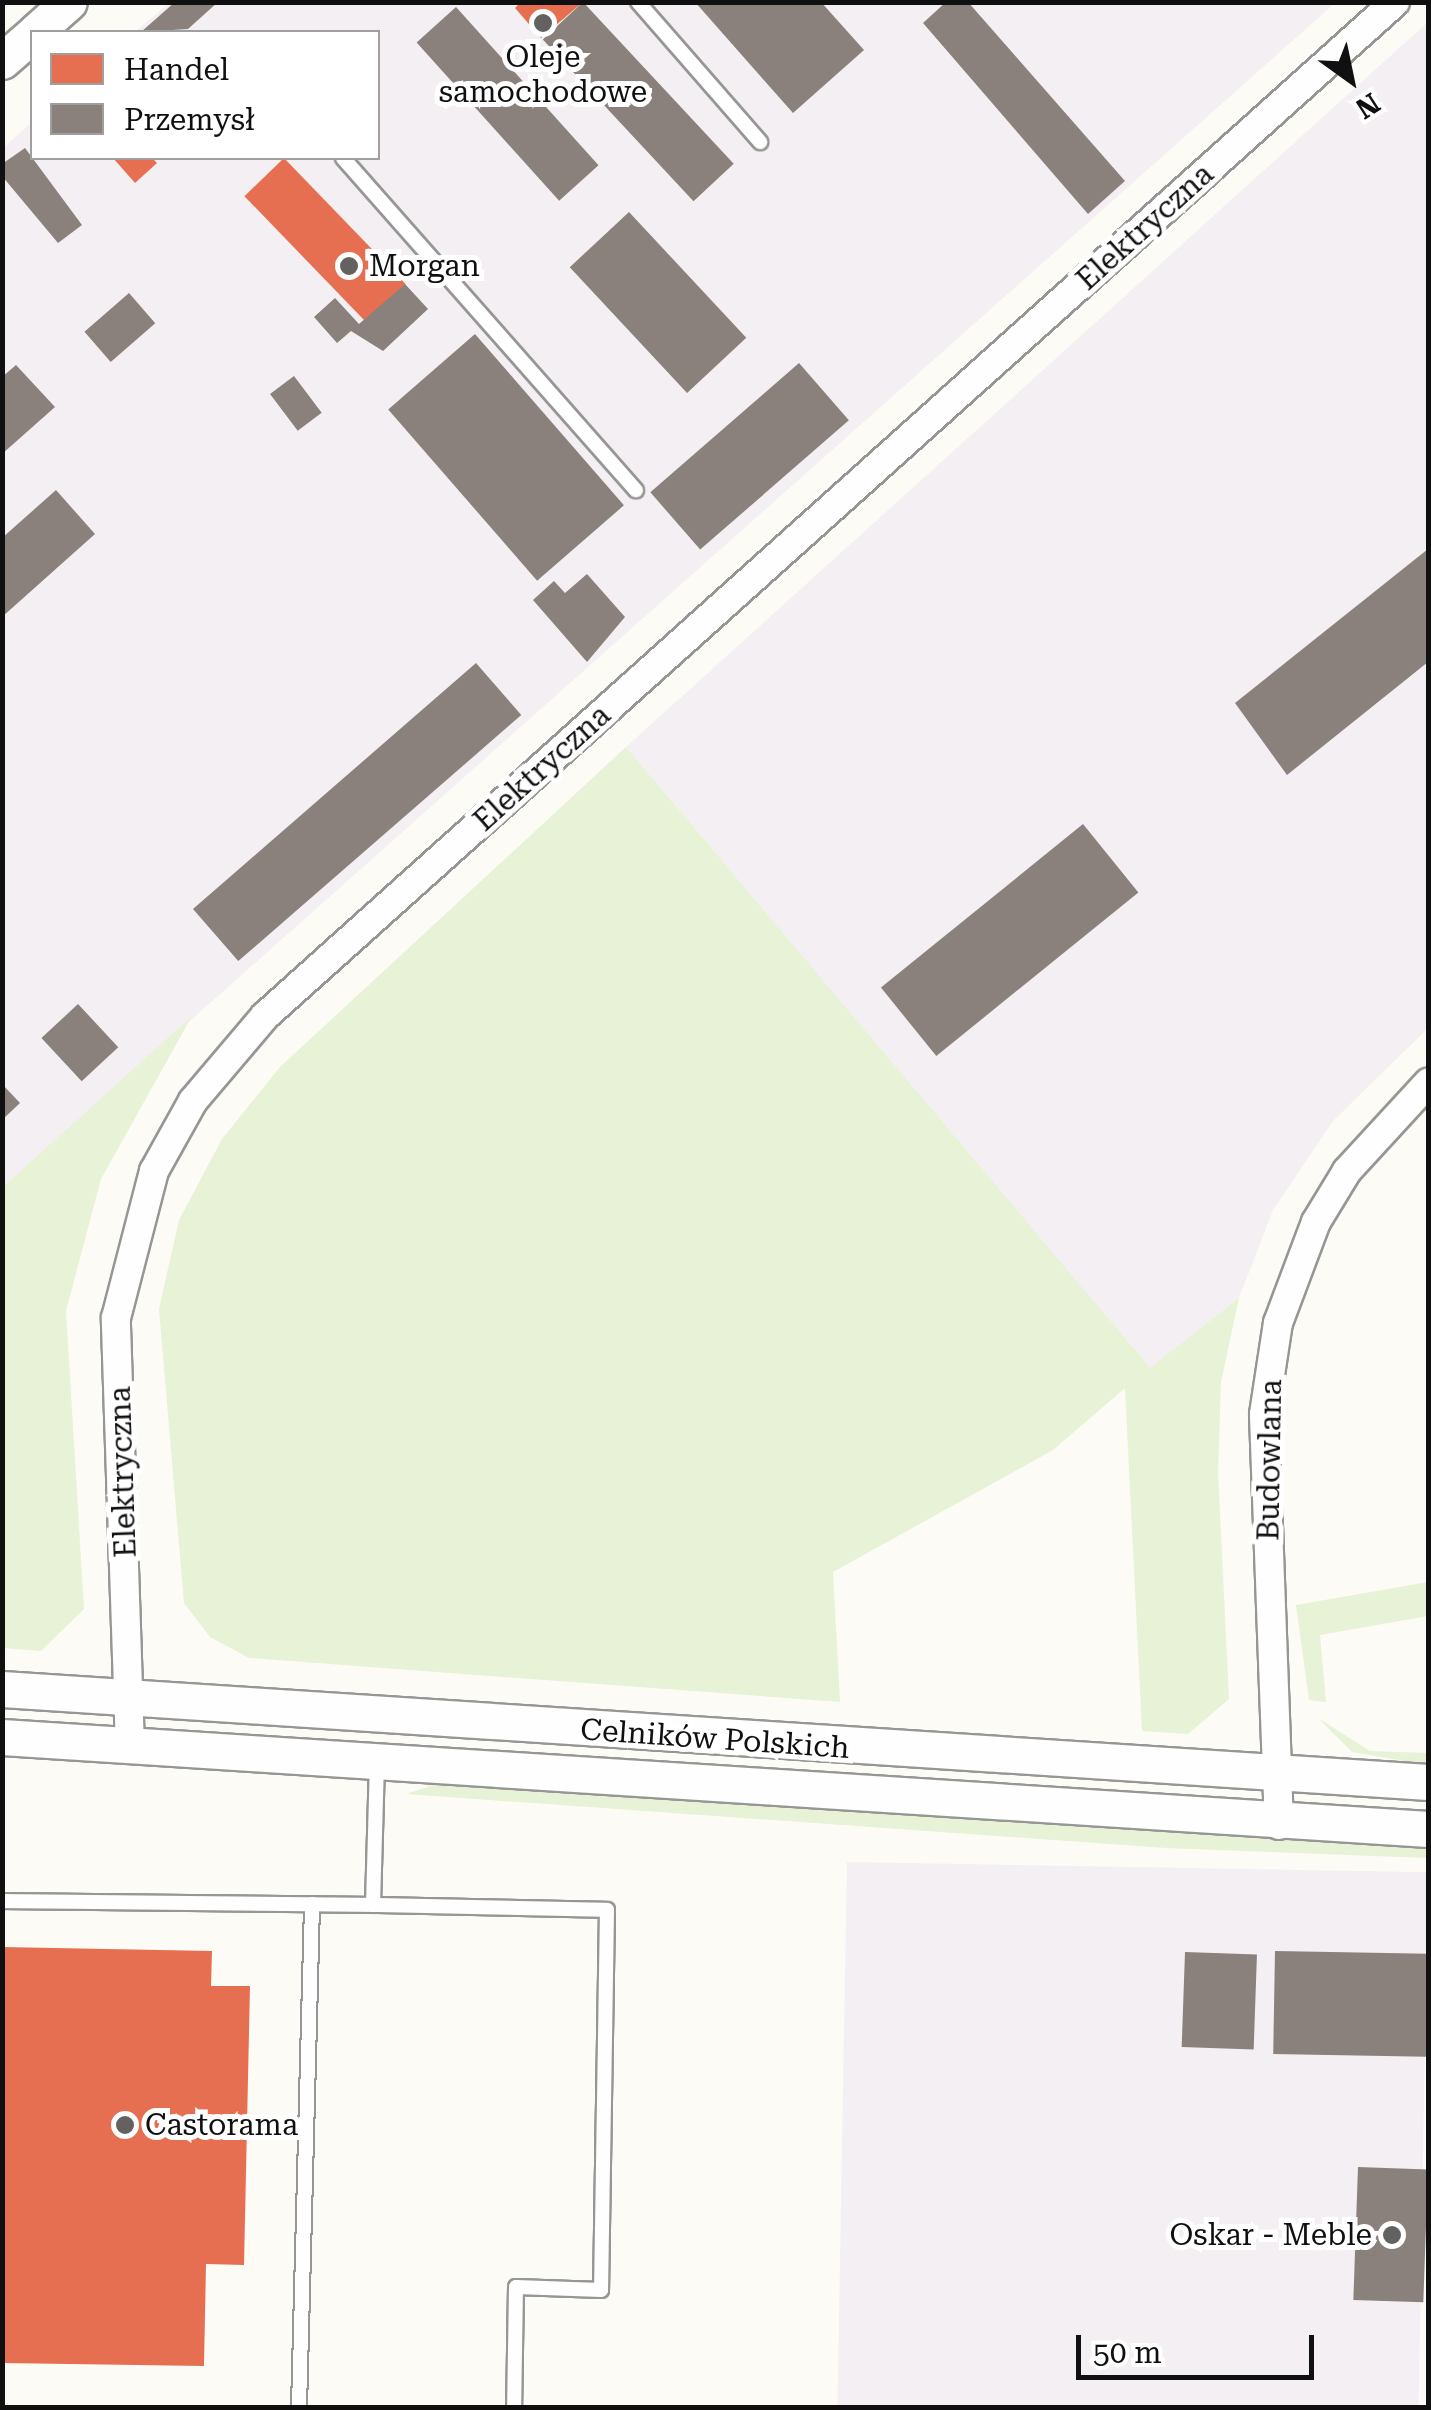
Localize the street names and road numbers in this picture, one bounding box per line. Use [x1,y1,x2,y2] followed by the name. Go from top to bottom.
[1069,156,1221,298] street label: Elektryczna
[466,697,618,839] street label: Elektryczna
[1251,1379,1289,1541] street label: Budowlana
[102,1386,144,1558] street label: Elektryczna
[579,1712,851,1766] street label: Celników Polskich

